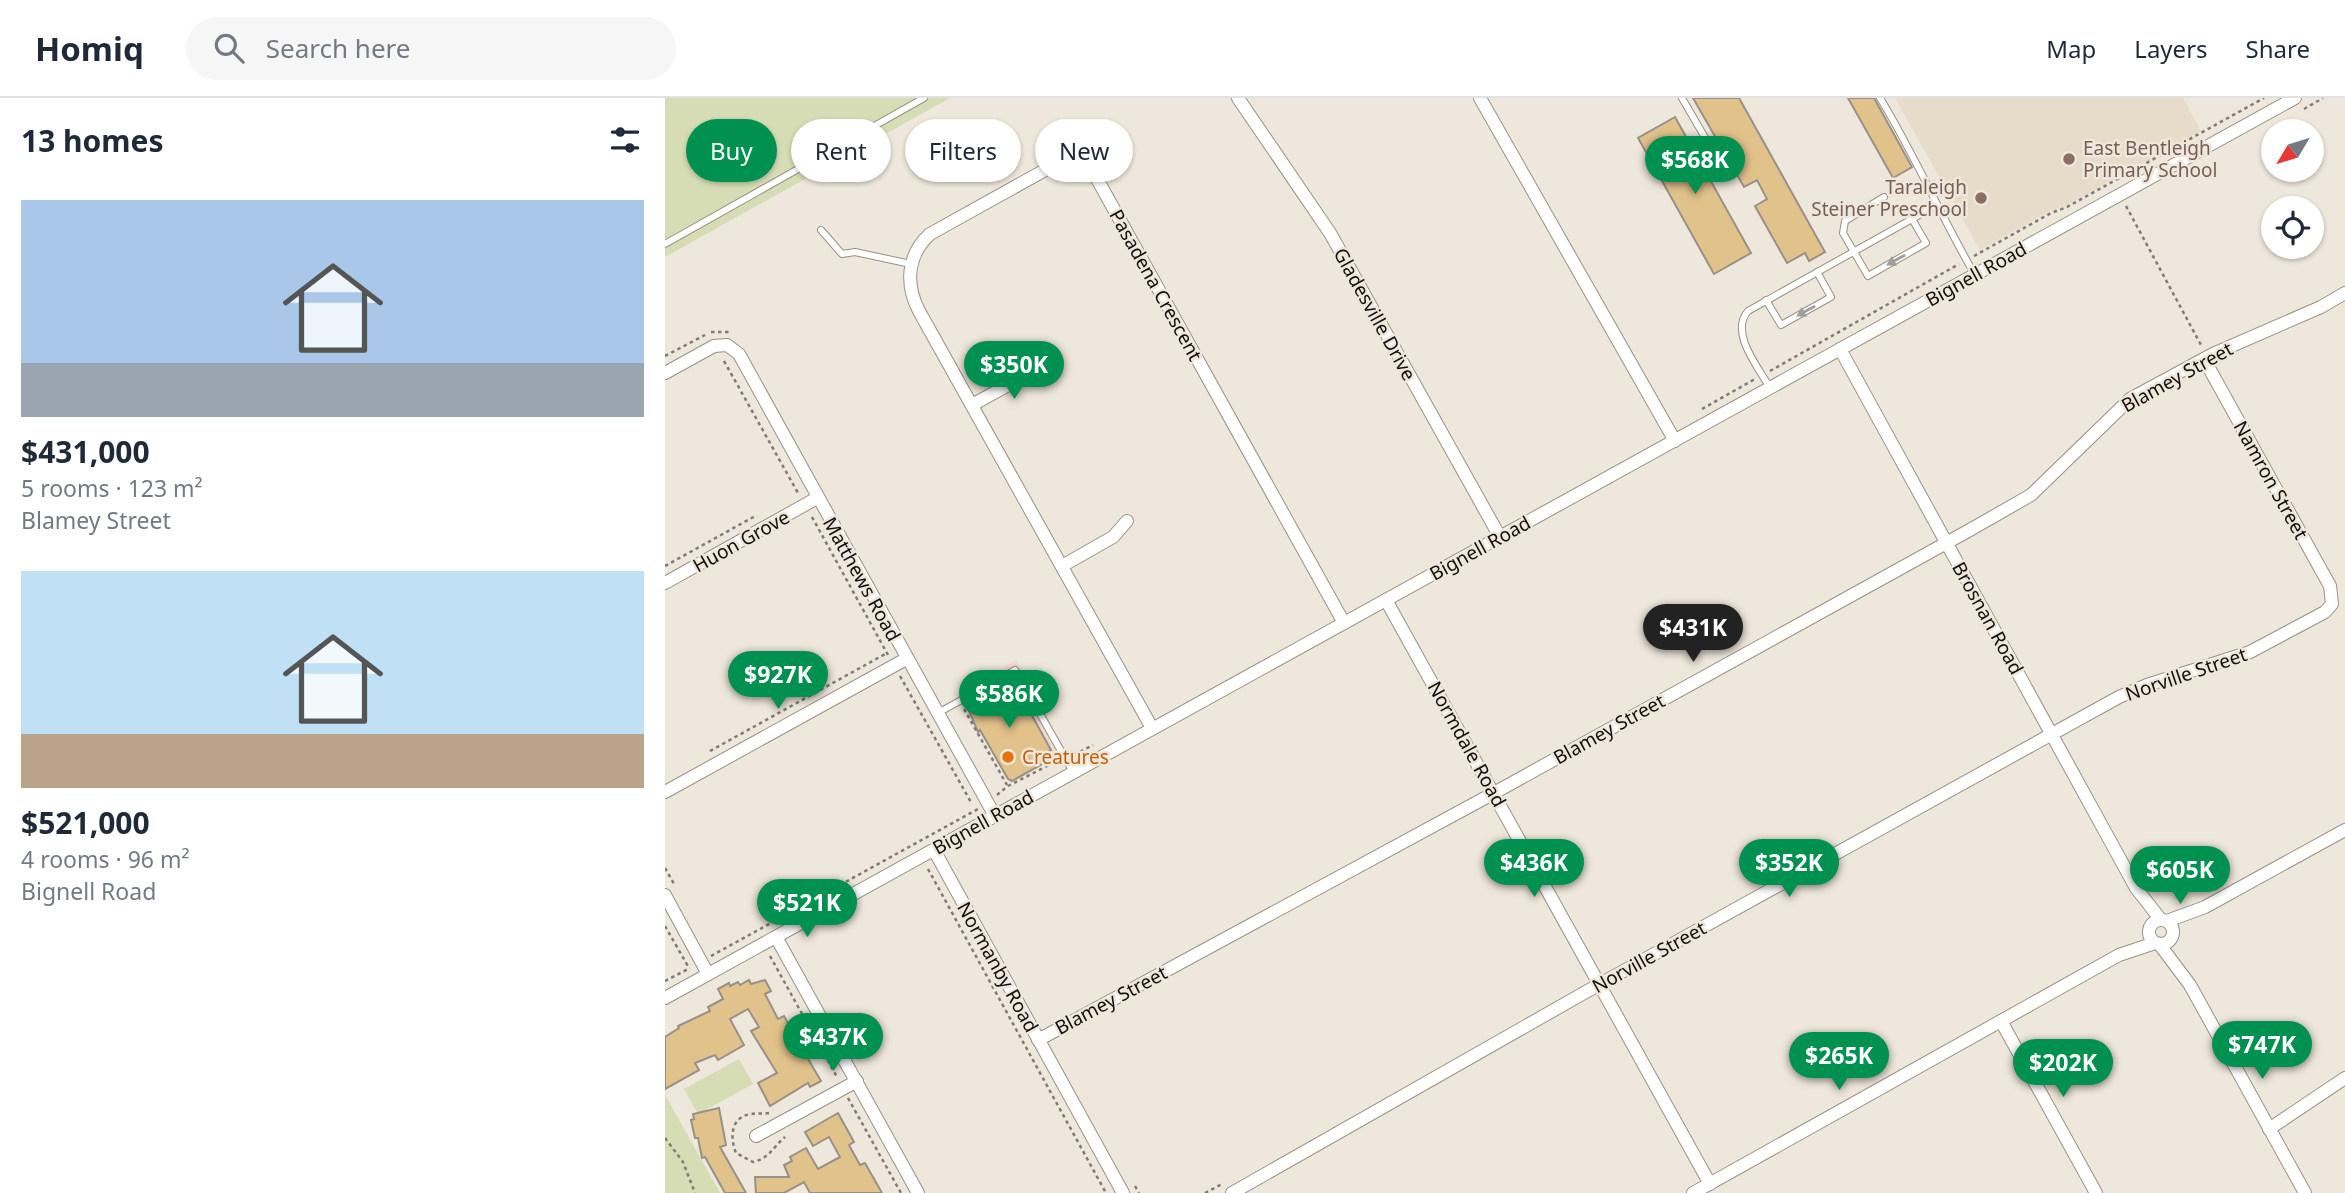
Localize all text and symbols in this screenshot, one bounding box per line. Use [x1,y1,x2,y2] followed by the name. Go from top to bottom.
[186,17,676,80] search box
[35,26,144,71] text: Homiq
[210,29,248,67] icon: search
[266,30,410,66] text: Search here
[2046,32,2096,65] text: Map
[2134,32,2208,65] text: Layers
[2246,32,2310,65] text: Share
[686,119,777,182] chip: Buy
[791,119,891,182] chip: Rent
[905,119,1021,182] chip: Filters
[1035,119,1133,182] chip: New
[2261,119,2324,182] north arrow
[2261,119,2324,259] map controls
[21,120,164,161] text: 13 homes
[606,121,644,159] icon: filters
[2083,135,2217,183] place label: East Bentleigh Primary School
[1646,136,1744,196] pin: $568K
[1661,143,1729,175] text: $568K
[2061,151,2077,167] marker: East Bentleigh Primary School
[1811,174,1967,222] place label: Taraleigh Steiner Preschool
[1973,190,1989,206] marker: Taraleigh Steiner Preschool
[2261,196,2324,259] button: locate
[1104,205,1208,365] street label: Pasadena Crescent
[1921,236,2031,312] street label: Bignell Road
[1328,243,1422,385] street label: Gladesville Drive
[270,245,396,371] icon: home
[1887,254,1906,266] one-way arrow
[1796,305,1816,317] one-way arrow
[2117,336,2238,418] street label: Blamey Street
[965,342,1063,401] pin: $350K
[980,348,1048,380] text: $350K
[2228,416,2314,544] street label: Namron Street
[21,431,150,472] text: $431,000
[21,472,203,504] text: 5 rooms · 123 m²
[21,504,171,536] text: Blamey Street
[688,504,794,578] street label: Huon Grove
[1425,510,1535,586] street label: Bignell Road
[817,512,907,646] street label: Matthews Road
[1946,557,2030,679] street label: Brosnan Road
[1644,604,1742,664] pin: $431K
[1659,611,1727,643] text: $431K
[270,616,396,742] icon: home
[2122,641,2250,707] street label: Norville Street
[729,652,827,711] pin: $927K
[744,658,812,690] text: $927K
[960,670,1058,730] pin: $586K
[1422,676,1512,812] street label: Normdale Road
[975,677,1043,709] text: $586K
[1549,688,1670,770] street label: Blamey Street
[1022,744,1109,770] place label: Creatures
[1000,749,1016,765] marker: Creatures
[928,784,1038,860] street label: Bignell Road
[21,802,150,843] text: $521,000
[1485,840,1583,899] pin: $436K
[1740,840,1838,899] pin: $352K
[21,843,190,875] text: 4 rooms · 96 m²
[1500,846,1568,878] text: $436K
[1755,846,1823,878] text: $352K
[2131,846,2229,906] pin: $605K
[2146,853,2214,885] text: $605K
[21,875,156,907] text: Bignell Road
[758,880,856,939] pin: $521K
[773,886,841,918] text: $521K
[951,897,1045,1037] street label: Normanby Road
[1587,915,1711,999] street label: Norville Street
[1050,959,1172,1041] street label: Blamey Street
[784,1014,882,1073] pin: $437K
[799,1020,867,1052] text: $437K
[2213,1021,2311,1081] pin: $747K
[2228,1028,2296,1060] text: $747K
[1790,1032,1888,1092] pin: $265K
[1805,1039,1873,1071] text: $265K
[2014,1040,2112,1099] pin: $202K
[2029,1046,2097,1078] text: $202K

